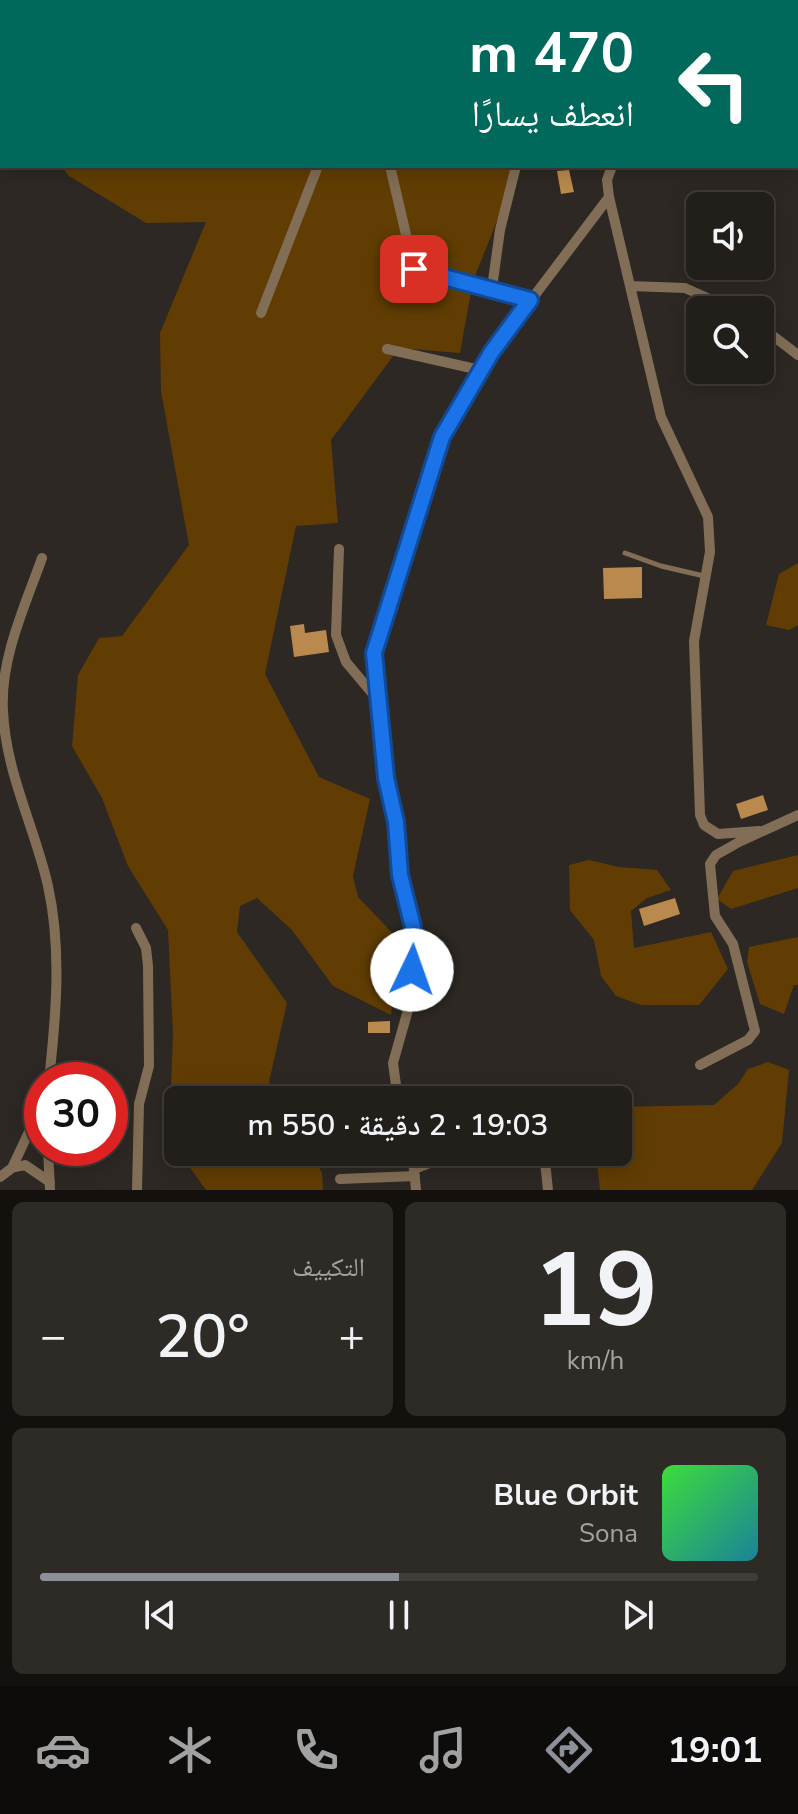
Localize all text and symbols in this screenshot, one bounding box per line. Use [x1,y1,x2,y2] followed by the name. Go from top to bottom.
[469,15,634,92] text: 470 m
[662,32,766,136] icon: left
[472,90,634,139] text: انعطف يسارًا
[686,192,774,384] map controls
[686,192,774,280] button: sound
[380,235,448,303] pin
[392,247,436,291] icon: arrive
[686,296,774,384] button: search
[370,928,454,1012] position arrow
[24,1062,128,1166] speed limit sign: 30
[247,1105,549,1146] text: 19:03 · 2 دقيقة · 550 m
[533,1220,658,1362] text: 19
[292,1250,365,1285] text: التكييف
[155,1296,250,1378] text: 20°
[40,1307,66,1367] text: −
[339,1307,365,1367] text: +
[567,1343,624,1378] text: km/h
[494,1475,638,1516] text: Blue Orbit
[579,1516,638,1551] text: Sona
[138,1593,182,1637] icon: previous
[377,1593,421,1637] icon: pause
[616,1593,660,1637] icon: next
[35,1722,91,1778] icon: car
[162,1722,218,1778] icon: climate
[288,1722,344,1778] icon: phone
[415,1722,471,1778] icon: music
[541,1722,597,1778] icon: directions
[667,1726,763,1775] text: 19:01

